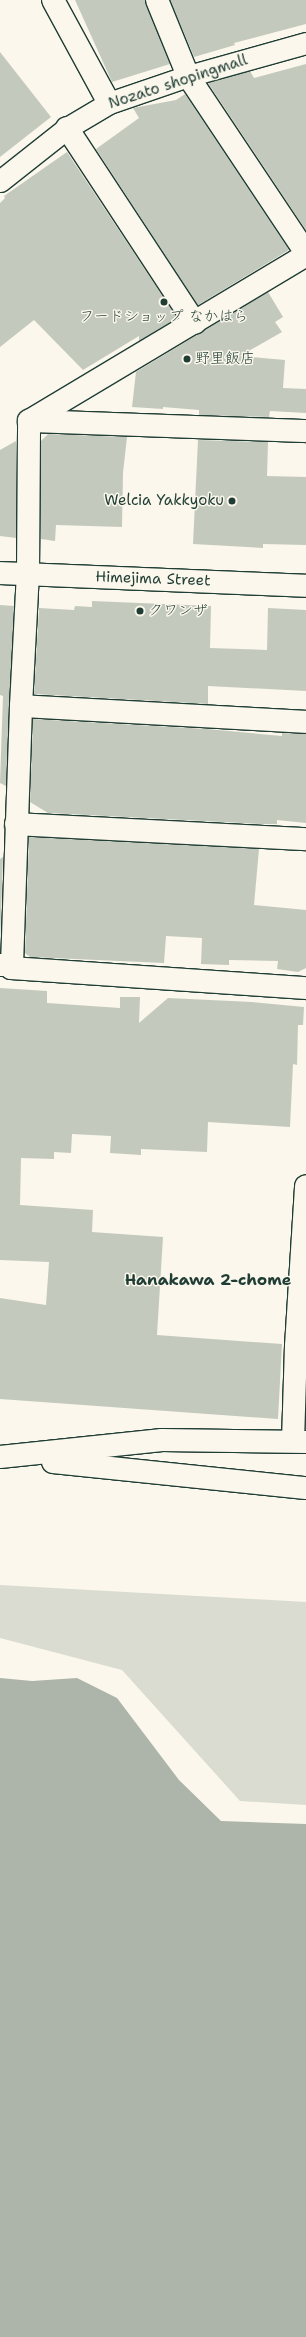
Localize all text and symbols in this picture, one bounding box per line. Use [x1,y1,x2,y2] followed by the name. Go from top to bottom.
[106,51,250,113] street label: Nozato shopingmall
[159,297,169,307] marker: フードショップ なかはら
[79,308,249,326] place label: フードショップ なかはら
[195,350,255,368] place label: 野里飯店
[182,354,192,364] marker: 野里飯店
[104,492,224,510] place label: Welcia Yakkyoku
[227,496,237,506] marker: Welcia Yakkyoku
[95,568,211,590] street label: Himejima Street
[148,602,208,620] place label: クワンザ
[135,606,145,616] marker: クワンザ
[125,1270,291,1290] district label: Hanakawa 2-chome

